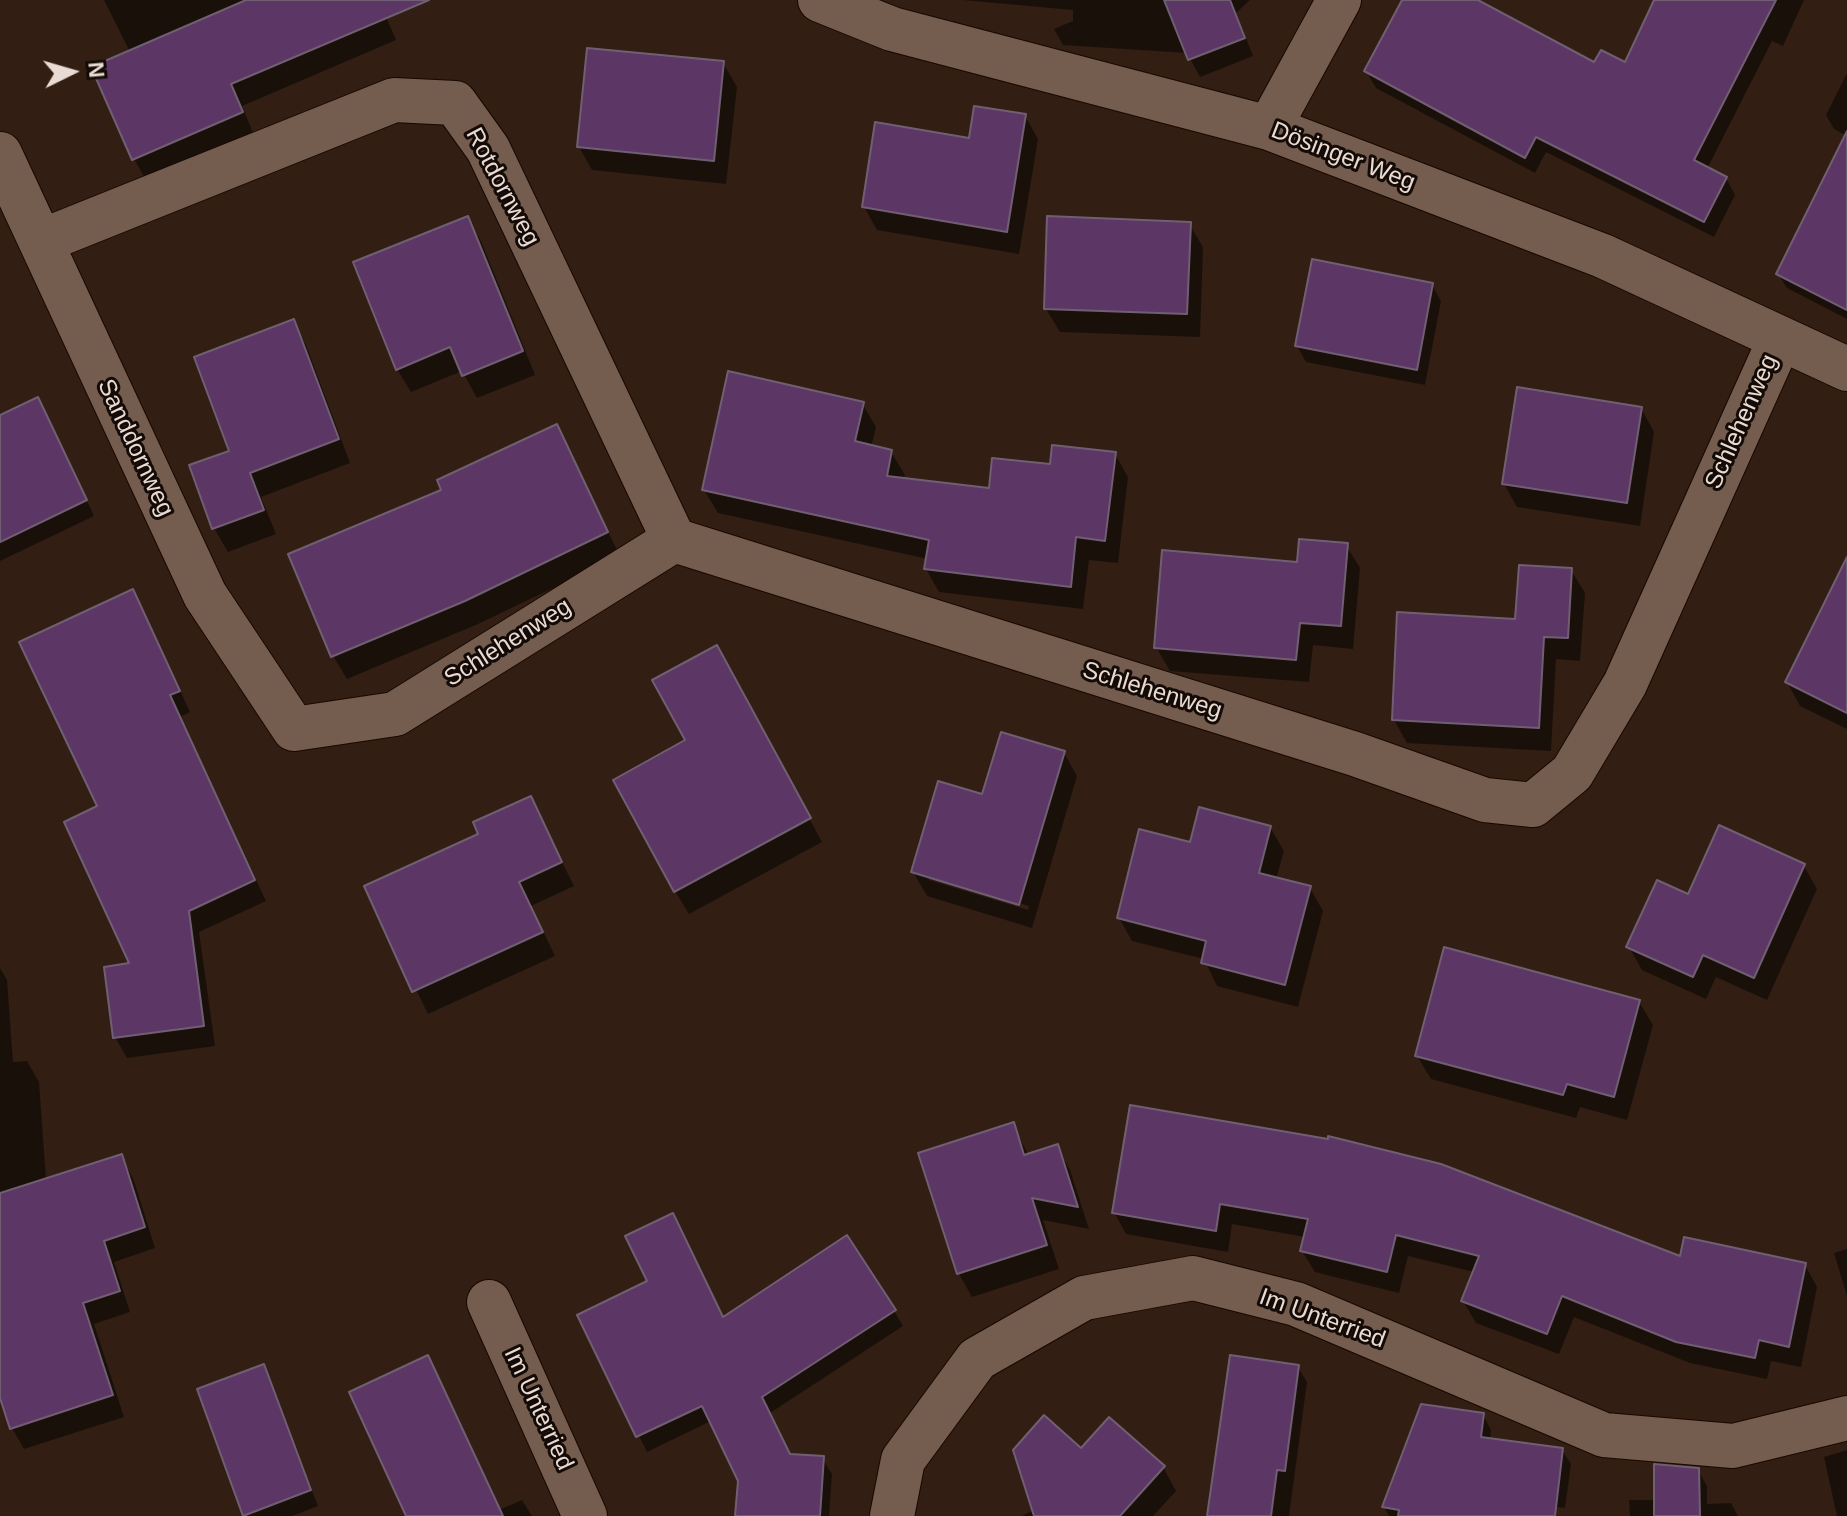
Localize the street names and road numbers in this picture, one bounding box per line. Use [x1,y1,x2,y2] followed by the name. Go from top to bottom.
[1267,116,1419,198] street label: Dösinger Weg
[459,123,545,251] street label: Rotdornweg
[1700,350,1784,494] street label: Schlehenweg
[91,375,179,521] street label: Sanddornweg
[439,593,577,693] street label: Schlehenweg
[1079,656,1225,726] street label: Schlehenweg
[1255,1283,1389,1355] street label: Im Unterried
[497,1343,579,1475] street label: Im Unterried

